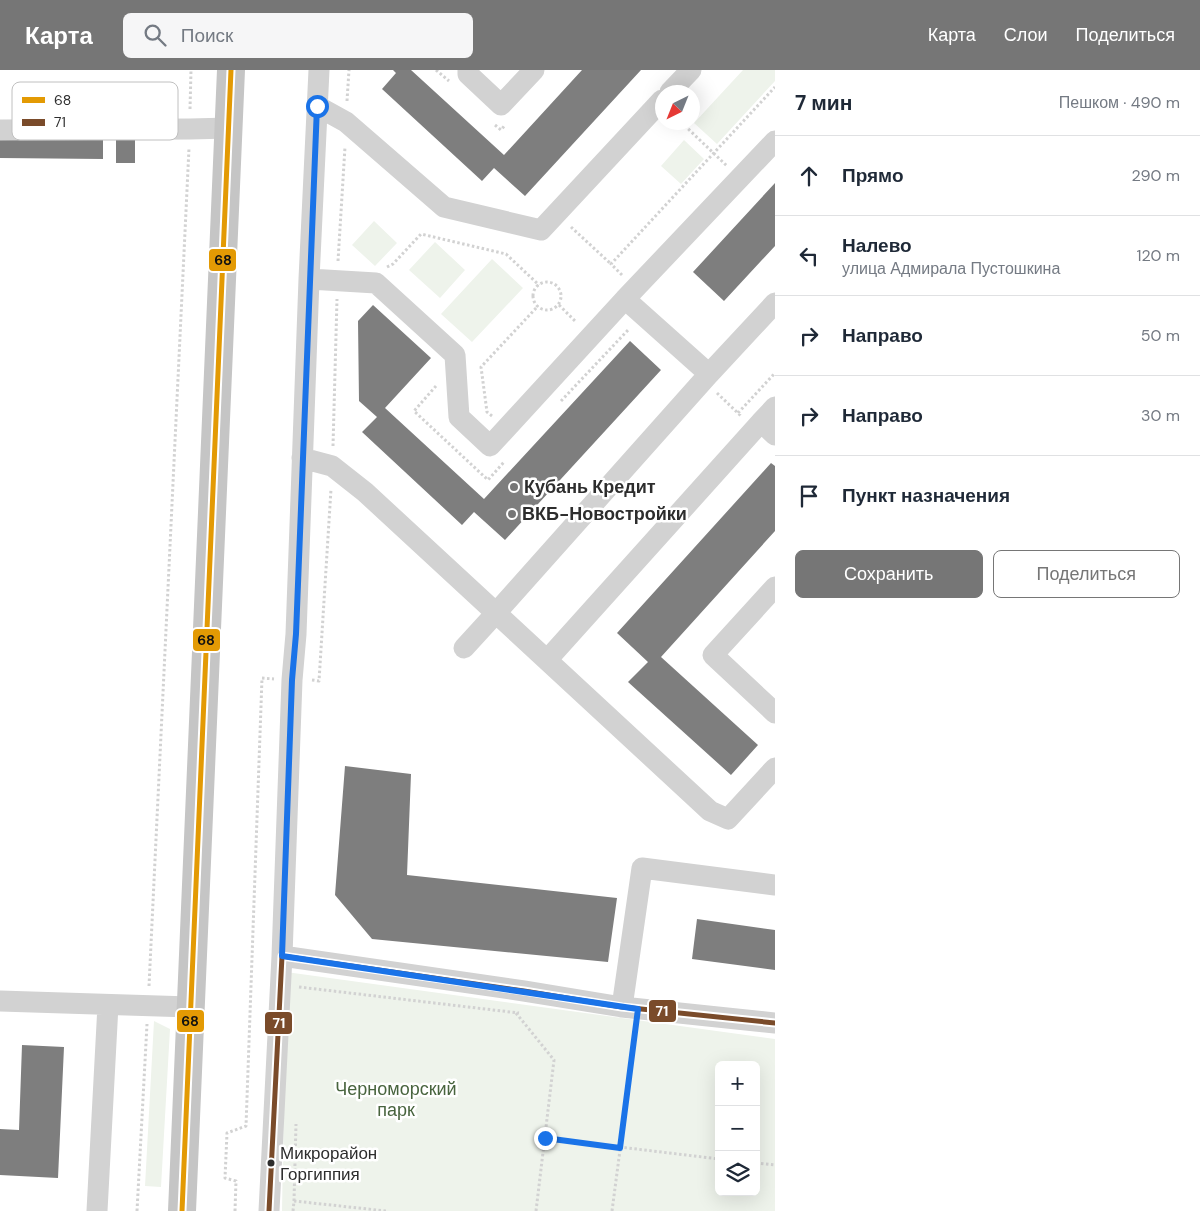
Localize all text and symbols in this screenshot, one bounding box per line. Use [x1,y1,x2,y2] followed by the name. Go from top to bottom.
[123,13,473,58] search box
[25,20,93,51] text: Карта
[141,21,169,49] icon: search
[181,23,233,48] text: Поиск
[928,23,976,47] text: Карта
[1004,23,1048,47] text: Слои
[1076,23,1175,47] text: Поделиться
[12,82,178,140] legend
[655,85,700,130] north arrow
[795,89,852,117] text: 7 мин
[54,91,71,109] text: 68
[1059,92,1180,113] text: Пешком · 490 m
[306,95,329,118] route start
[54,113,66,131] text: 71
[795,162,823,190] icon: ahead
[842,163,904,188] text: Прямо
[1131,165,1180,186] text: 290 m
[842,233,912,258] text: Налево
[795,242,823,270] icon: left
[1136,245,1180,266] text: 120 m
[208,248,237,272] line badge: 68
[214,251,232,269] text: 68
[842,258,1060,279] text: улица Адмирала Пустошкина
[795,322,823,350] icon: right
[842,323,923,348] text: Направо
[1141,325,1180,346] text: 50 m
[795,402,823,430] icon: right
[842,403,923,428] text: Направо
[1141,405,1180,426] text: 30 m
[524,475,656,499] place label: Кубань Кредит
[508,481,520,493] marker: Кубань Кредит
[795,482,823,510] icon: arrive
[842,483,1010,508] text: Пункт назначения
[522,502,687,526] place label: ВКБ-Новостройки
[506,508,518,520] marker: ВКБ-Новостройки
[795,550,983,598] button: Сохранить
[993,550,1180,598] button: Поделиться
[192,628,221,652] line badge: 68
[197,631,215,649] text: 68
[648,999,677,1023] line badge: 71
[656,1002,668,1020] text: 71
[176,1009,205,1033] line badge: 68
[264,1011,293,1035] line badge: 71
[181,1012,199,1030] text: 68
[273,1014,285,1032] text: 71
[715,1061,760,1196] map controls
[715,1061,760,1106] button: +
[335,1077,457,1122] park label: Черноморский парк
[715,1106,760,1151] button: −
[534,1127,557,1150] route end
[280,1142,377,1185] place label: Микрорайон Горгиппия
[715,1151,760,1196] button: layers
[266,1158,276,1168] marker: Микрорайон Горгиппия

